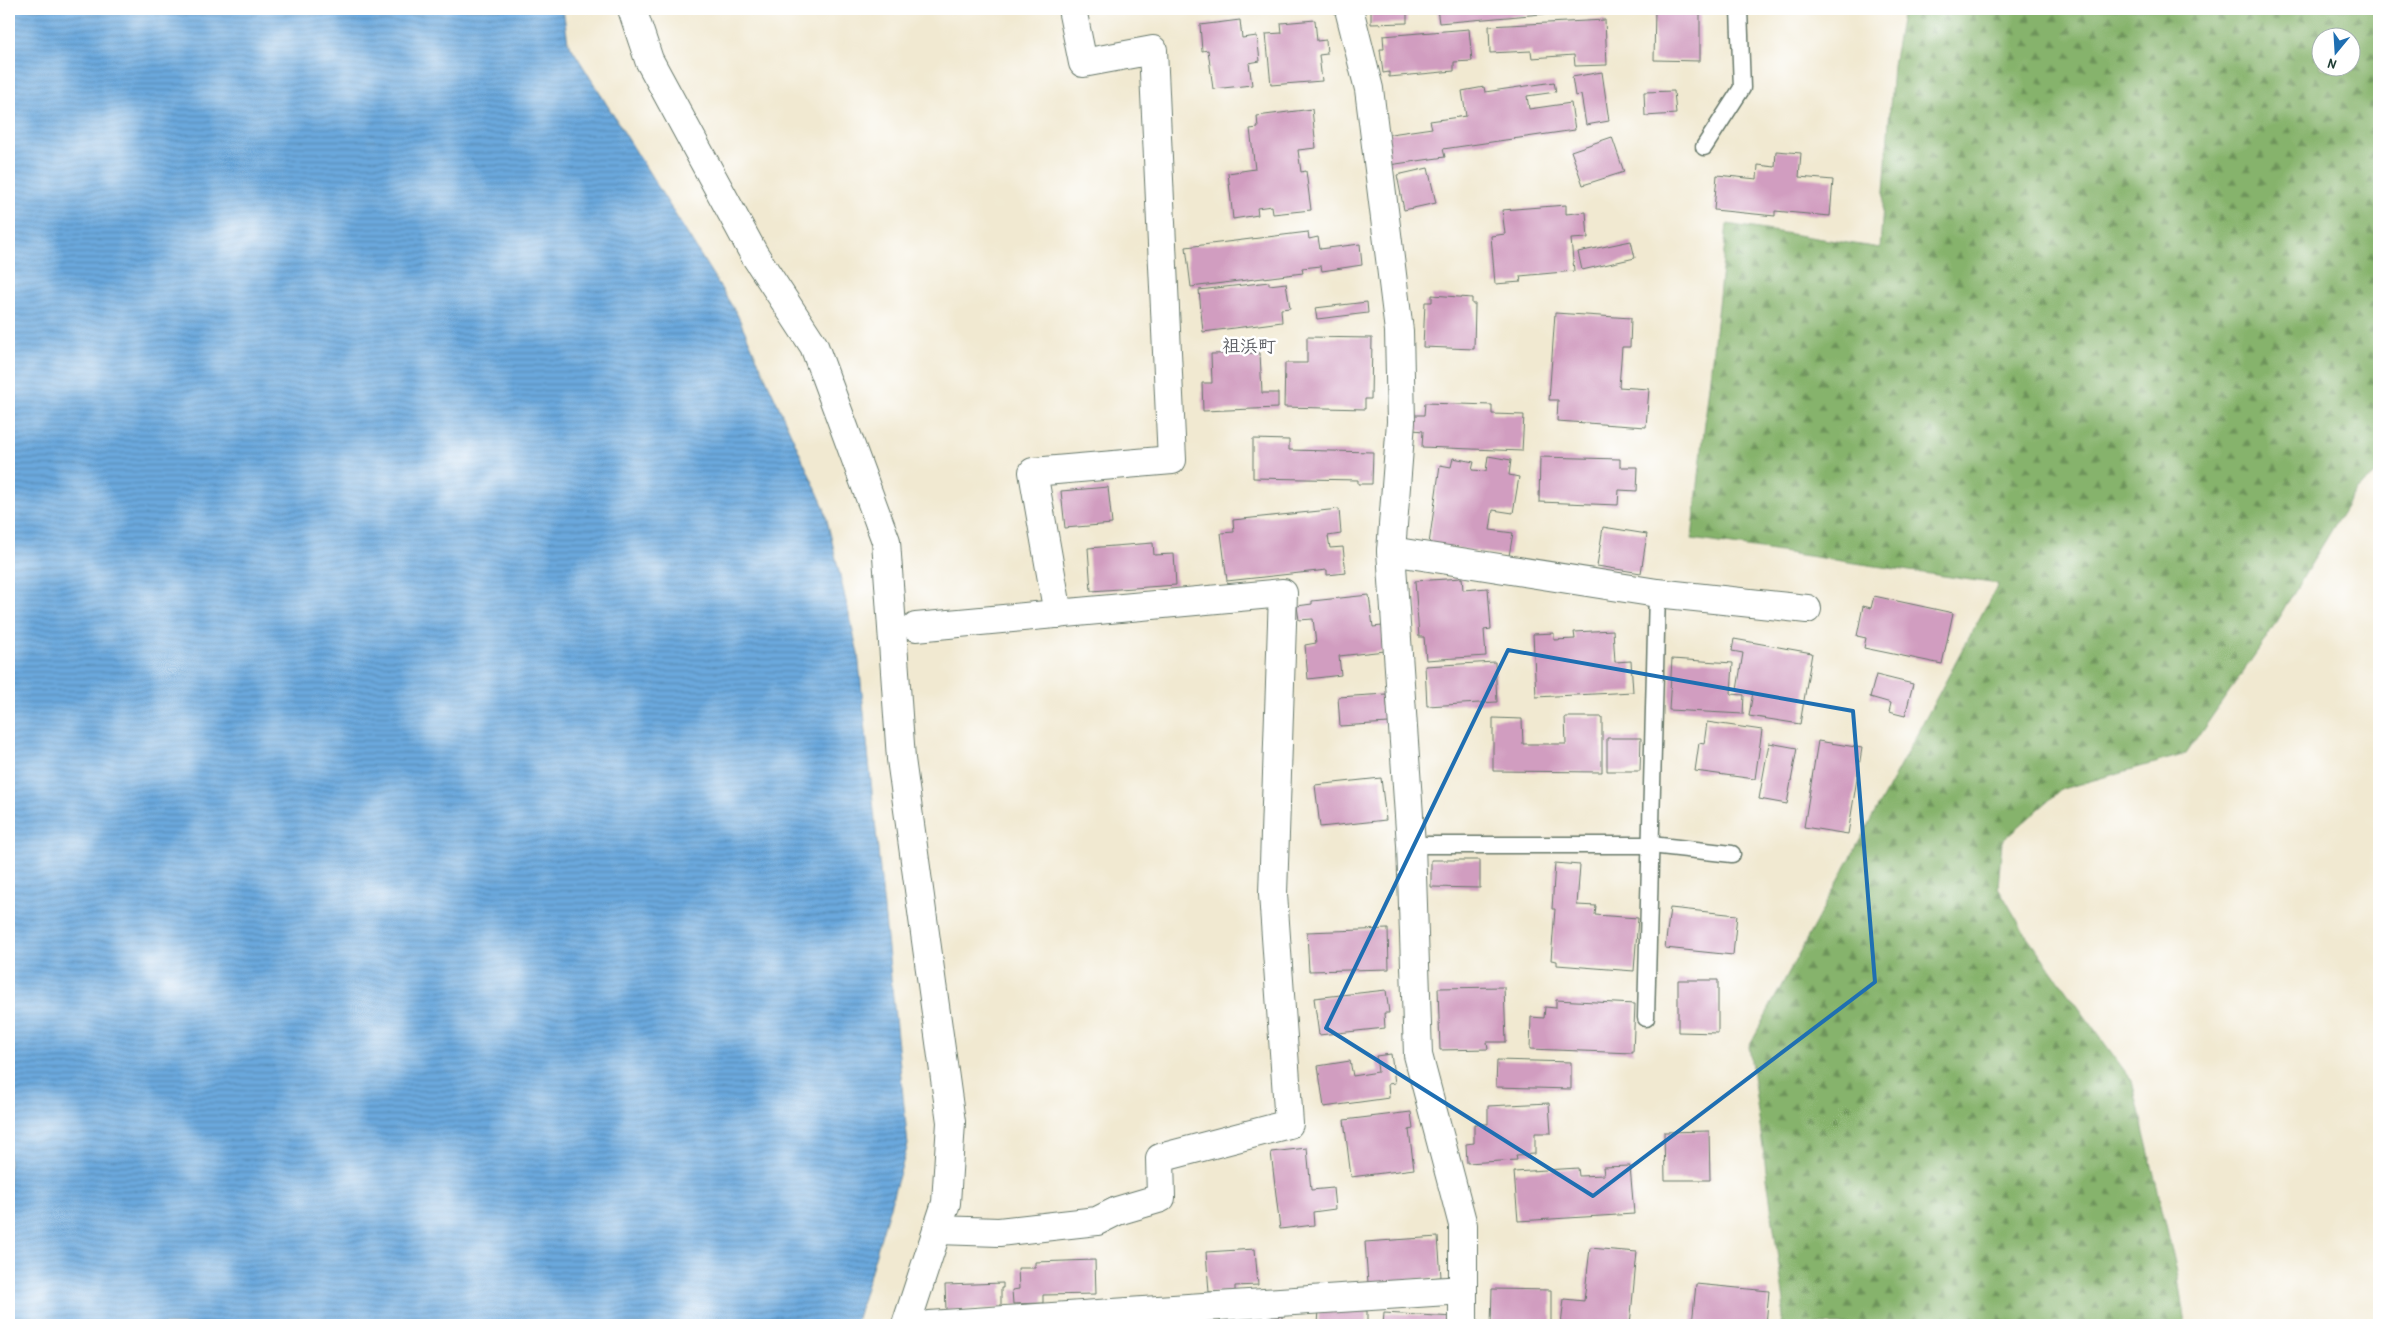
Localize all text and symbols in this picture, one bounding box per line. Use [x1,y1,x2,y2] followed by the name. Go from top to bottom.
[2310,28,2360,78] north arrow
[2325,54,2338,75] text: N
[1222,333,1276,358] district label: 祖浜町

